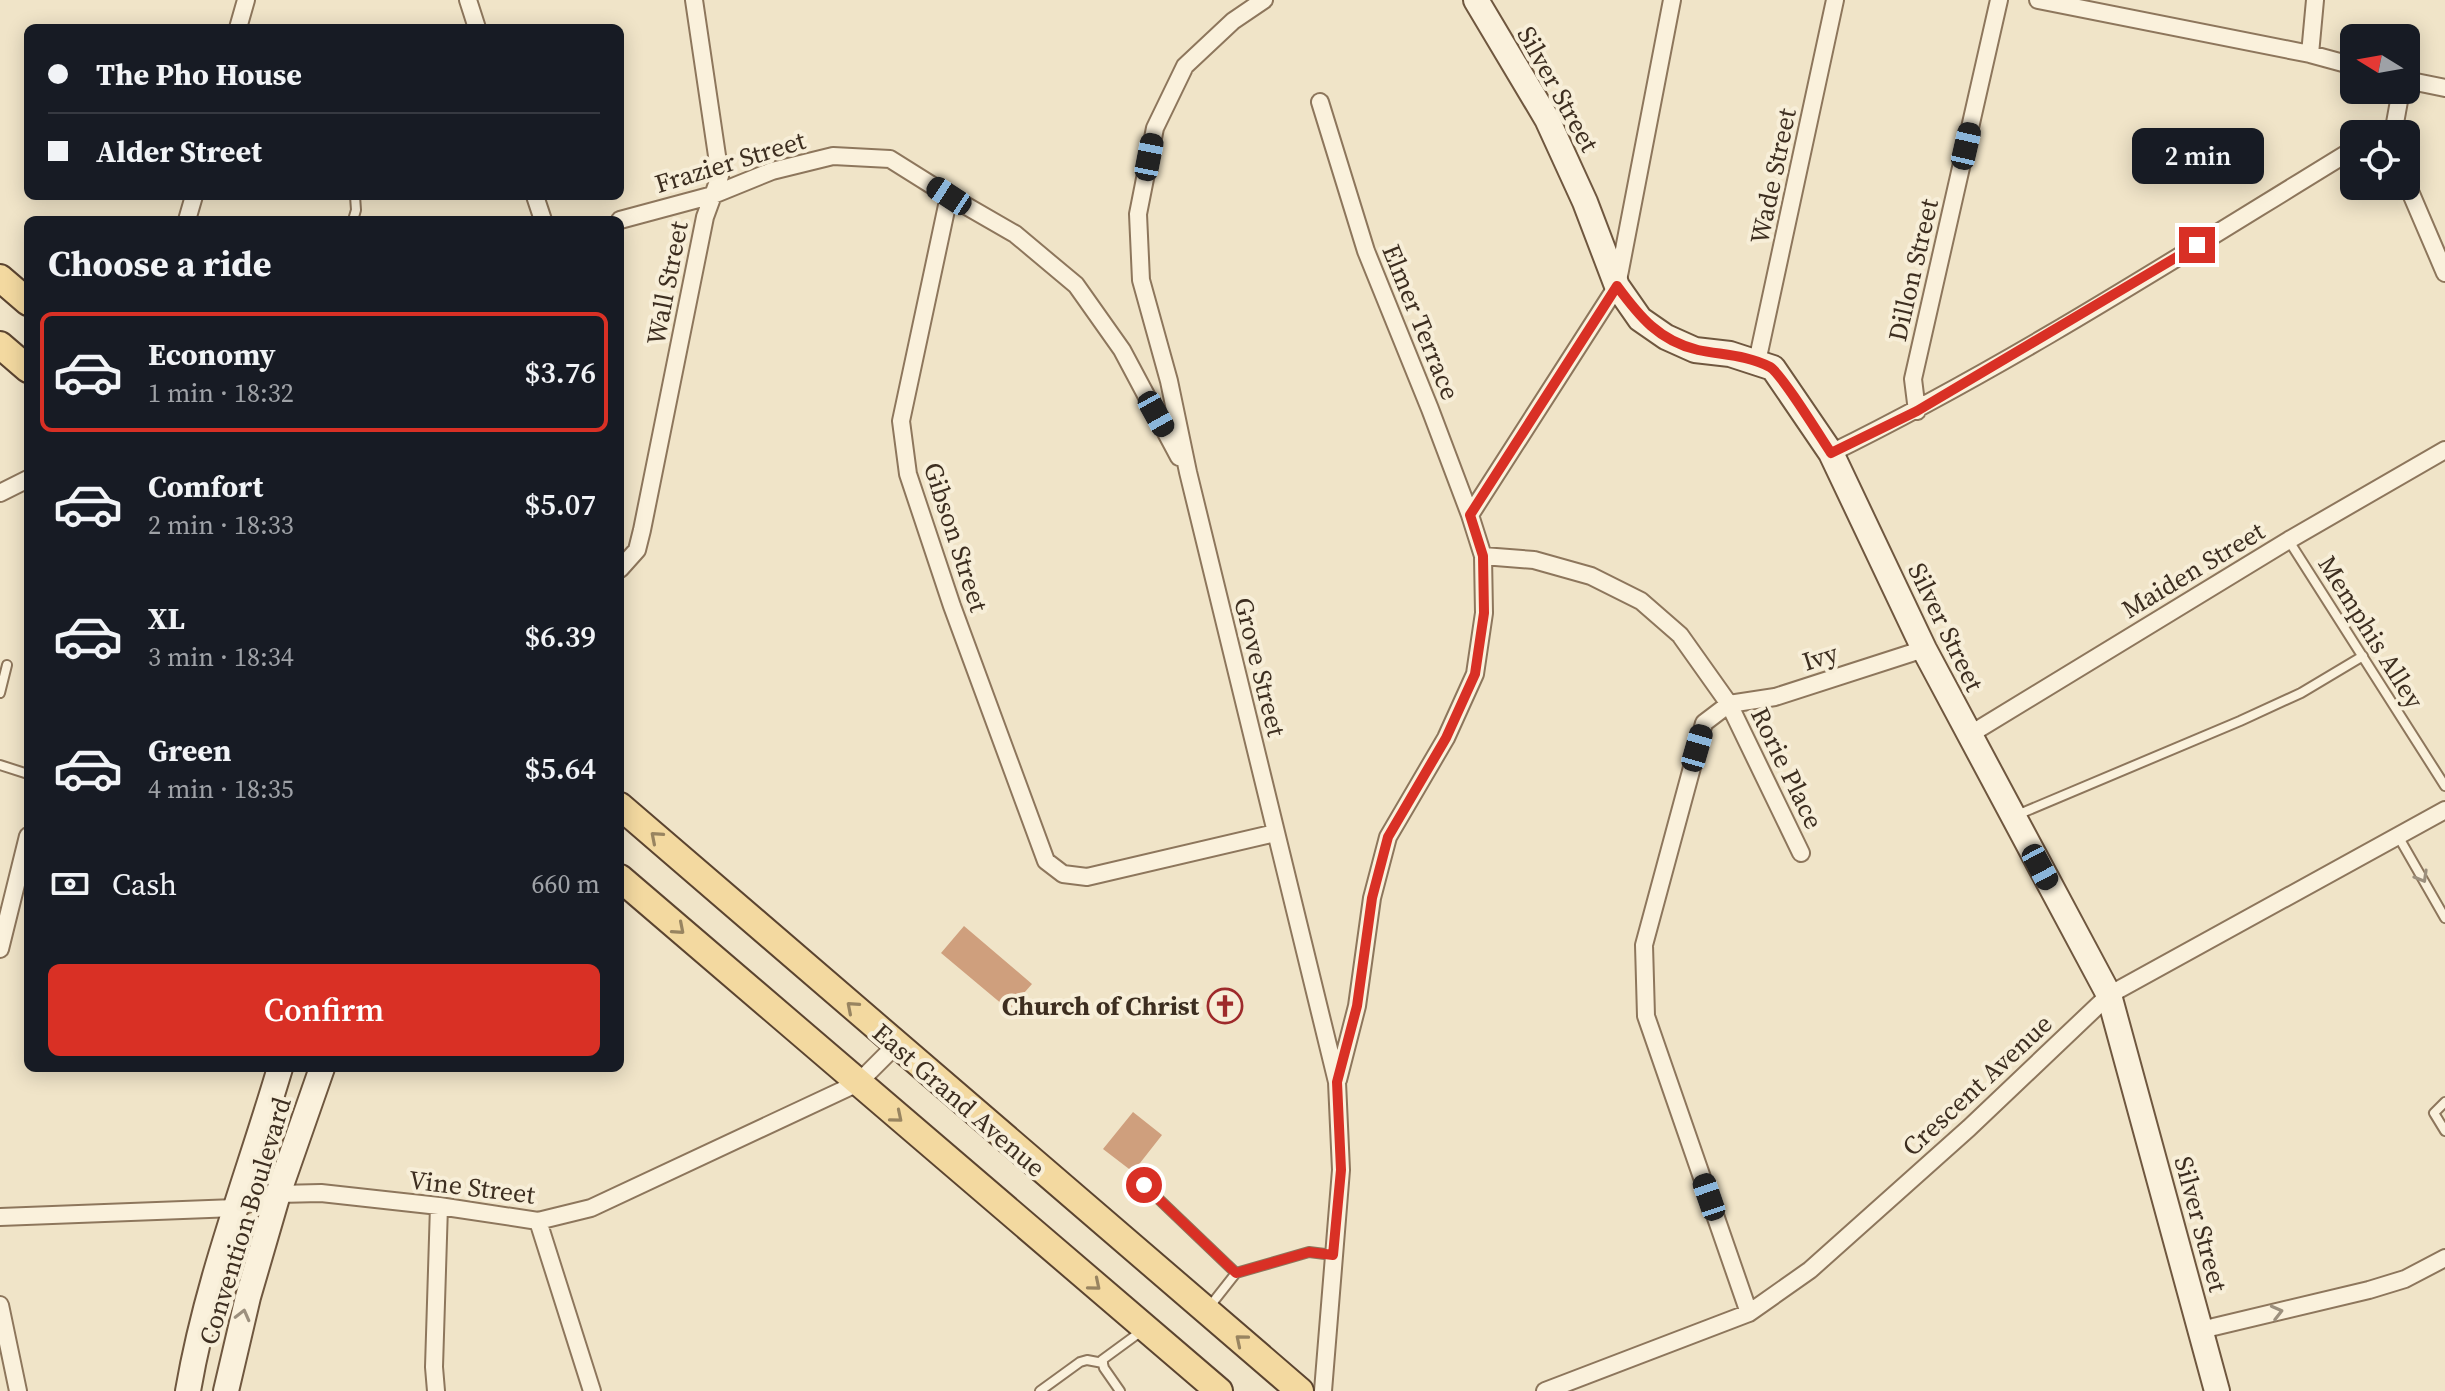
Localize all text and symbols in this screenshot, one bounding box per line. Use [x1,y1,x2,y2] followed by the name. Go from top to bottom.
[1509,20,1608,159] street label: Silver Street
[2340,24,2420,104] north arrow
[2340,24,2420,200] map controls
[96,54,302,95] text: The Pho House
[1741,104,1805,247] street label: Wade Street
[1949,120,1983,172] car
[2340,120,2420,200] button: locate
[650,122,810,202] street label: Frazier Street
[2131,129,2263,185] callout: 2 min
[96,131,262,172] text: Alder Street
[1133,131,1165,183] car
[2165,138,2231,174] text: 2 min
[922,173,976,219] car
[1879,195,1947,345] street label: Dillon Street
[637,218,697,348] street label: Wall Street
[2179,227,2215,263] route end
[48,239,271,288] text: Choose a ride
[1373,239,1469,405] street label: Elmer Terrace
[148,334,276,375] text: Economy
[52,336,124,408] icon: car
[525,352,596,393] text: $3.76
[148,375,294,411] text: 1 min · 18:32
[1134,387,1178,441] car
[915,458,997,617] street label: Gibson Street
[148,466,263,507] text: Comfort
[52,468,124,540] icon: car
[525,484,596,525] text: $5.07
[148,507,294,543] text: 2 min · 18:33
[2115,513,2272,627] street label: Maiden Street
[2310,549,2433,716] street label: Memphis Alley
[1899,557,1993,698] street label: Silver Street
[1225,594,1295,741] street label: Grove Street
[148,598,185,639] text: XL
[52,600,124,672] icon: car
[525,616,596,657] text: $6.39
[1798,634,1843,680] street label: Ivy
[148,639,294,675] text: 3 min · 18:34
[1742,701,1832,835] street label: Rorie Place
[1679,722,1715,774] car
[148,730,231,771] text: Green
[52,732,124,804] icon: car
[525,748,596,789] text: $5.64
[148,771,294,807] text: 4 min · 18:35
[650,832,665,847] one-way arrow
[2018,840,2062,894] car
[48,862,92,906] icon: cash
[112,864,177,905] text: Cash
[532,866,600,902] text: 660 m
[2412,868,2428,883] one-way arrow
[670,919,684,934] one-way arrow
[48,964,600,1056] button: Confirm
[1206,987,1244,1025] church icon: Church of Christ
[1002,988,1200,1024] place label: Church of Christ
[847,1003,862,1017] one-way arrow
[1894,1006,2060,1164] street label: Crescent Avenue
[865,1015,1053,1185] street label: East Grand Avenue
[190,1093,300,1349] street label: Convention Boulevard
[888,1107,903,1122] one-way arrow
[2166,1152,2236,1296] street label: Silver Street
[407,1161,538,1213] street label: Vine Street
[1126,1167,1162,1203] route start
[1690,1170,1728,1224] car
[1086,1275,1100,1290] one-way arrow
[2270,1305,2283,1322] one-way arrow
[234,1309,251,1322] one-way arrow
[1236,1335,1250,1350] one-way arrow

